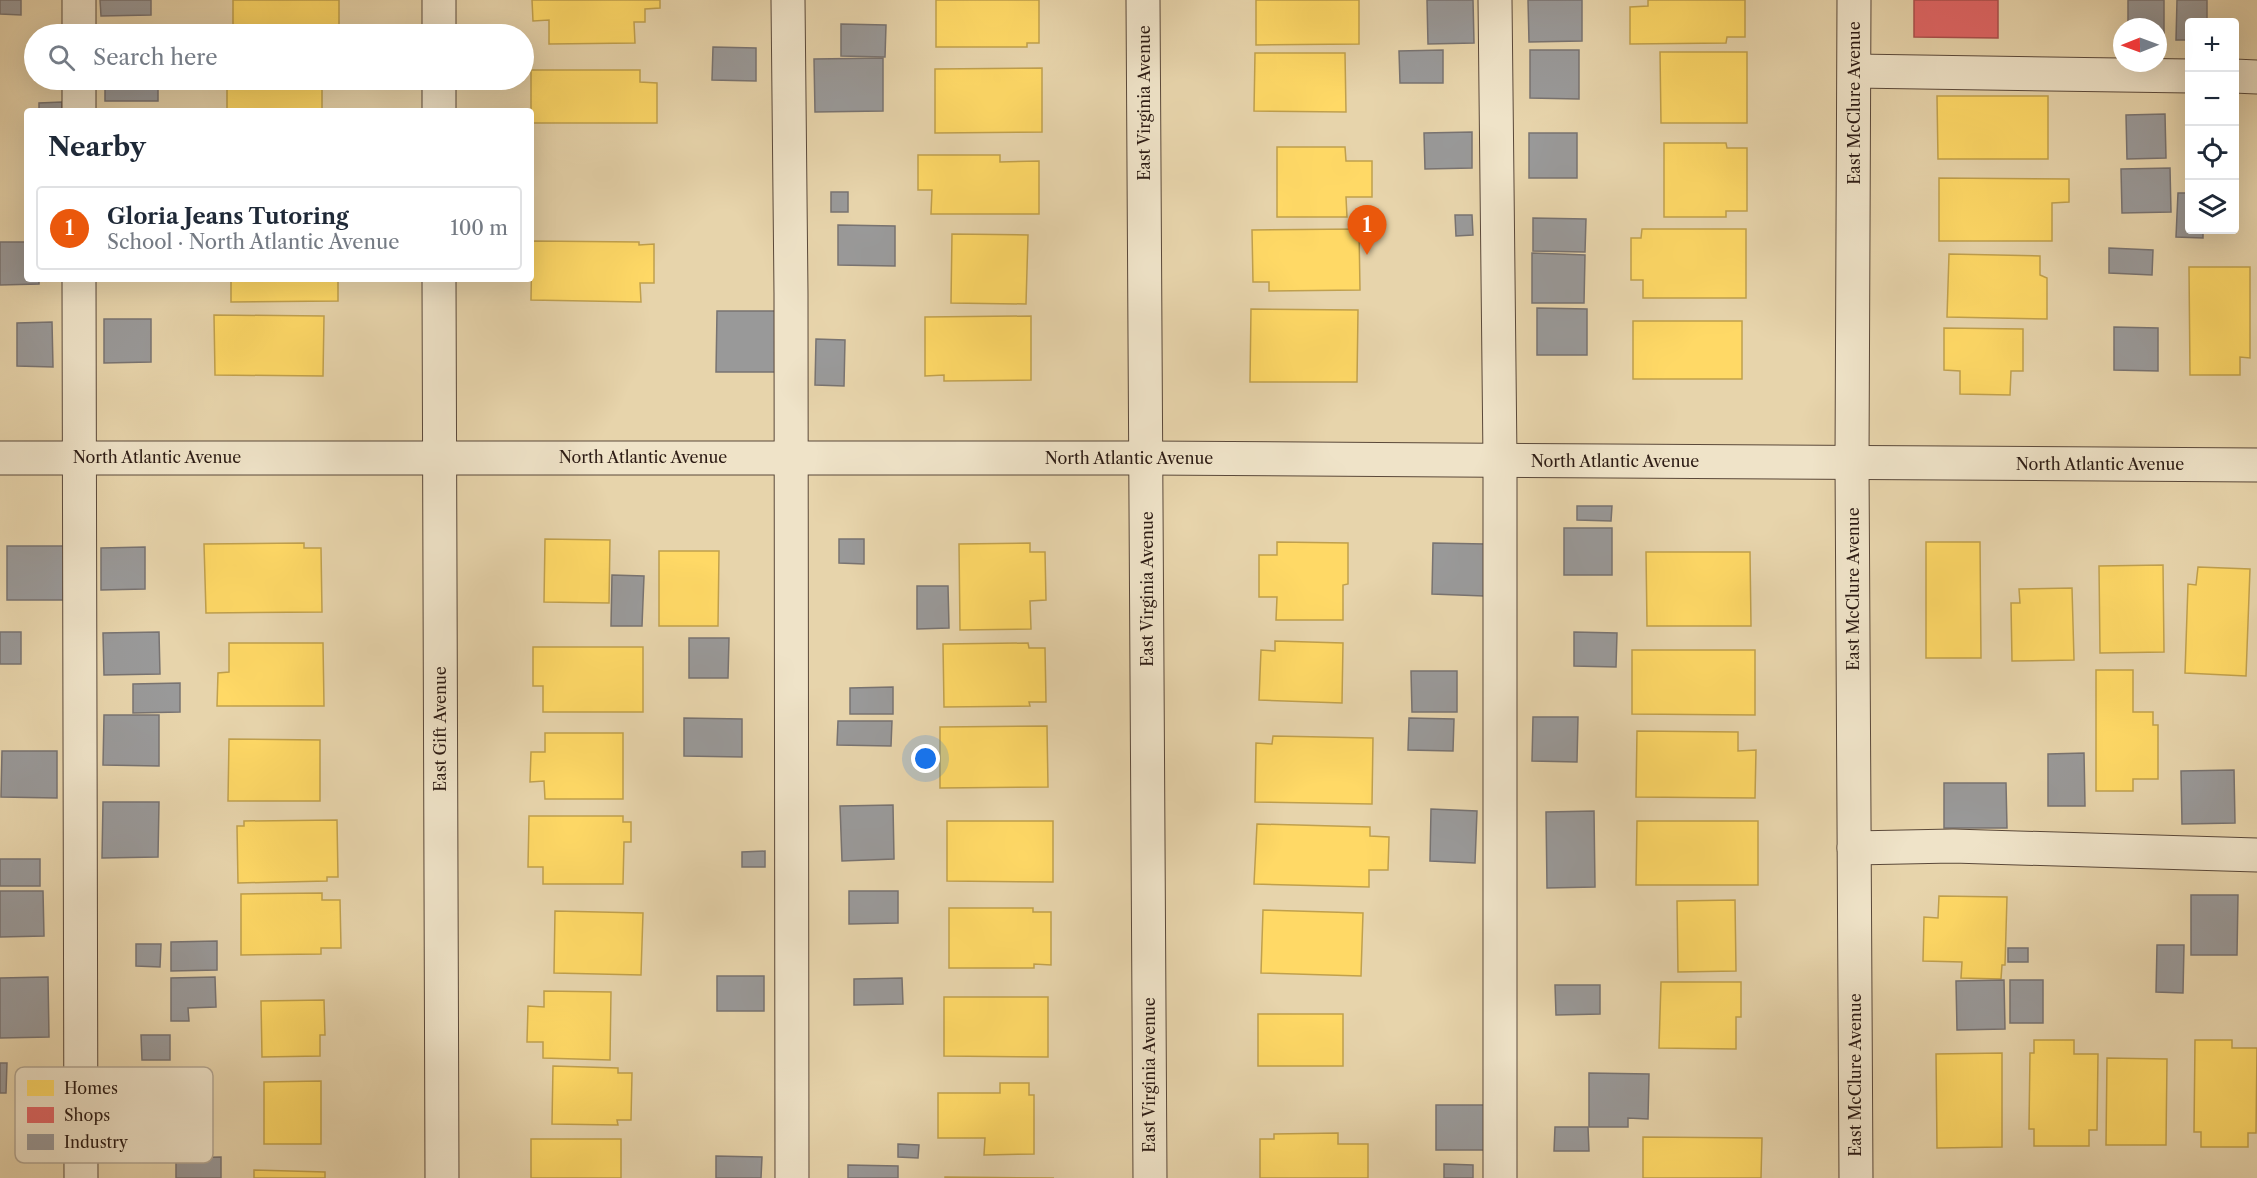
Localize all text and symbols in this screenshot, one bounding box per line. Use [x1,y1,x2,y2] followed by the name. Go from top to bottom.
[2113,18,2167,72] north arrow
[2185,18,2239,234] map controls
[2185,18,2239,72] button: +
[1844,21,1864,185] street label: East McClure Avenue
[24,24,534,90] search box
[1134,25,1154,181] street label: East Virginia Avenue
[45,41,78,74] icon: search
[93,44,218,71] text: Search here
[2185,72,2239,126] button: −
[2185,126,2239,180] button: locate
[48,131,146,163] text: Nearby
[2185,180,2239,234] button: layers
[107,203,349,230] text: Gloria Jeans Tutoring
[1348,206,1386,255] pin: 1
[65,216,74,240] text: 1
[450,216,508,240] text: 100 m
[107,230,399,254] text: School · North Atlantic Avenue
[73,447,241,467] street label: North Atlantic Avenue
[559,447,727,467] street label: North Atlantic Avenue
[1045,448,1213,468] street label: North Atlantic Avenue
[1531,451,1699,471] street label: North Atlantic Avenue
[2016,454,2184,474] street label: North Atlantic Avenue
[1843,507,1863,671] street label: East McClure Avenue
[1137,511,1157,667] street label: East Virginia Avenue
[430,666,450,792] street label: East Gift Avenue
[911,744,940,773] your location
[1845,993,1865,1157] street label: East McClure Avenue
[1139,997,1159,1153] street label: East Virginia Avenue
[15,1067,213,1163] legend
[64,1078,118,1098] text: Homes
[64,1105,110,1125] text: Shops
[64,1132,129,1152] text: Industry

